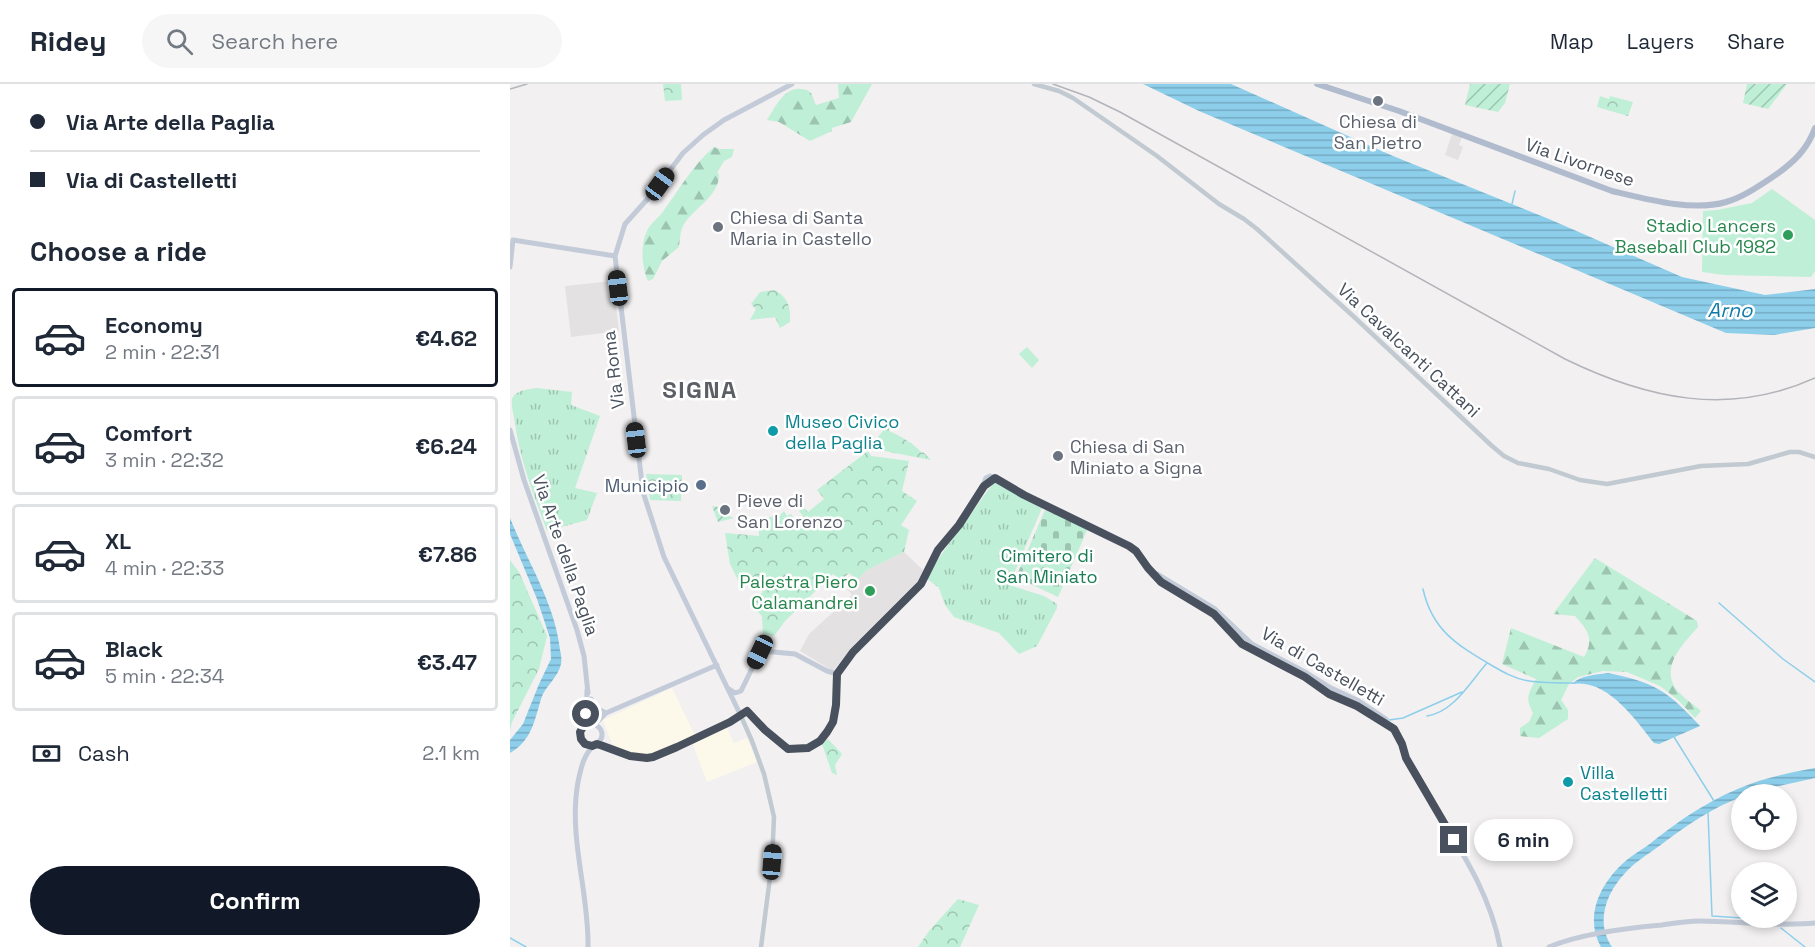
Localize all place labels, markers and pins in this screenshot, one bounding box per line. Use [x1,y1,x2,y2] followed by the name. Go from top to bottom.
[1371,94,1385,108] marker: Chiesa di San Pietro
[1334,110,1422,154] place label: Chiesa di San Pietro
[730,206,872,250] place label: Chiesa di Santa Maria in Castello
[1614,214,1776,258] place label: Stadio Lancers Baseball Club 1982
[711,220,725,234] marker: Chiesa di Santa Maria in Castello
[1781,228,1795,242] marker: Stadio Lancers Baseball Club 1982
[785,410,899,454] place label: Museo Civico della Paglia
[766,424,780,438] marker: Museo Civico della Paglia
[1070,435,1202,479] place label: Chiesa di San Miniato a Signa
[1051,449,1065,463] marker: Chiesa di San Miniato a Signa
[605,474,689,497] place label: Municipio
[694,478,708,492] marker: Municipio
[737,489,843,533] place label: Pieve di San Lorenzo
[718,503,732,517] marker: Pieve di San Lorenzo
[739,570,858,614] place label: Palestra Piero Calamandrei
[863,584,877,598] marker: Palestra Piero Calamandrei
[1580,761,1668,805] place label: Villa Castelletti
[1561,775,1575,789] marker: Villa Castelletti

